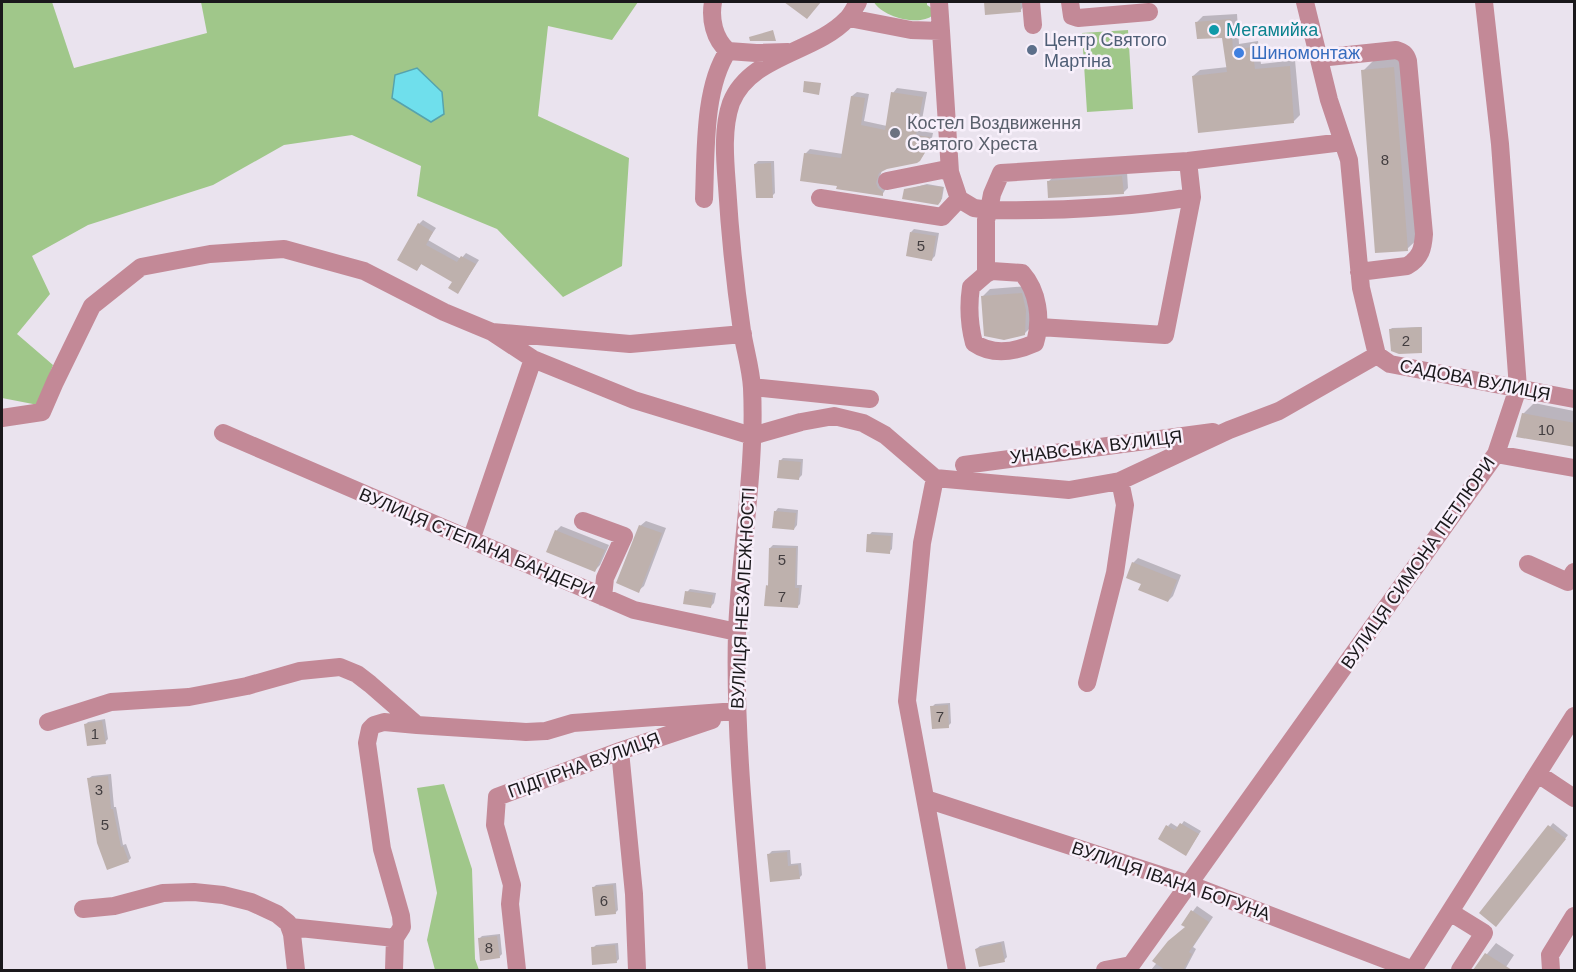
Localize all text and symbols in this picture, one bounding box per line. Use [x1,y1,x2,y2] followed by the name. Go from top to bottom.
[1226,20,1319,40] place label: Мегамийка
[1207,23,1221,37] marker: Мегамийка
[1044,30,1167,71] place label: Центр Святого Мартіна
[1025,43,1039,57] marker: Центр Святого Мартіна
[1251,43,1360,63] place label: Шиномонтаж
[1232,46,1246,60] marker: Шиномонтаж
[907,113,1081,154] place label: Костел Воздвиження Святого Хреста
[888,126,902,140] marker: Костел Воздвиження Святого Хреста
[1381,151,1389,168] house number: 8
[917,237,925,254] house number: 5
[1402,332,1410,349] house number: 2
[1398,356,1552,404] street label: САДОВА ВУЛИЦЯ
[1538,421,1554,438] house number: 10
[1009,427,1183,467] street label: УНАВСЬКА ВУЛИЦЯ
[1337,453,1499,673] street label: ВУЛИЦЯ СИМОНА ПЕТЛЮРИ
[356,484,598,602] street label: ВУЛИЦЯ СТЕПАНА БАНДЕРИ
[727,487,759,709] street label: ВУЛИЦЯ НЕЗАЛЕЖНОСТІ
[778,551,786,568] house number: 5
[778,588,786,605] house number: 7
[936,708,944,725] house number: 7
[91,725,99,742] house number: 1
[505,728,663,802] street label: ПІДГІРНА ВУЛИЦЯ
[95,781,103,798] house number: 3
[101,816,109,833] house number: 5
[1069,838,1273,924] street label: ВУЛИЦЯ ІВАНА БОГУНА
[600,892,608,909] house number: 6
[485,939,493,956] house number: 8

